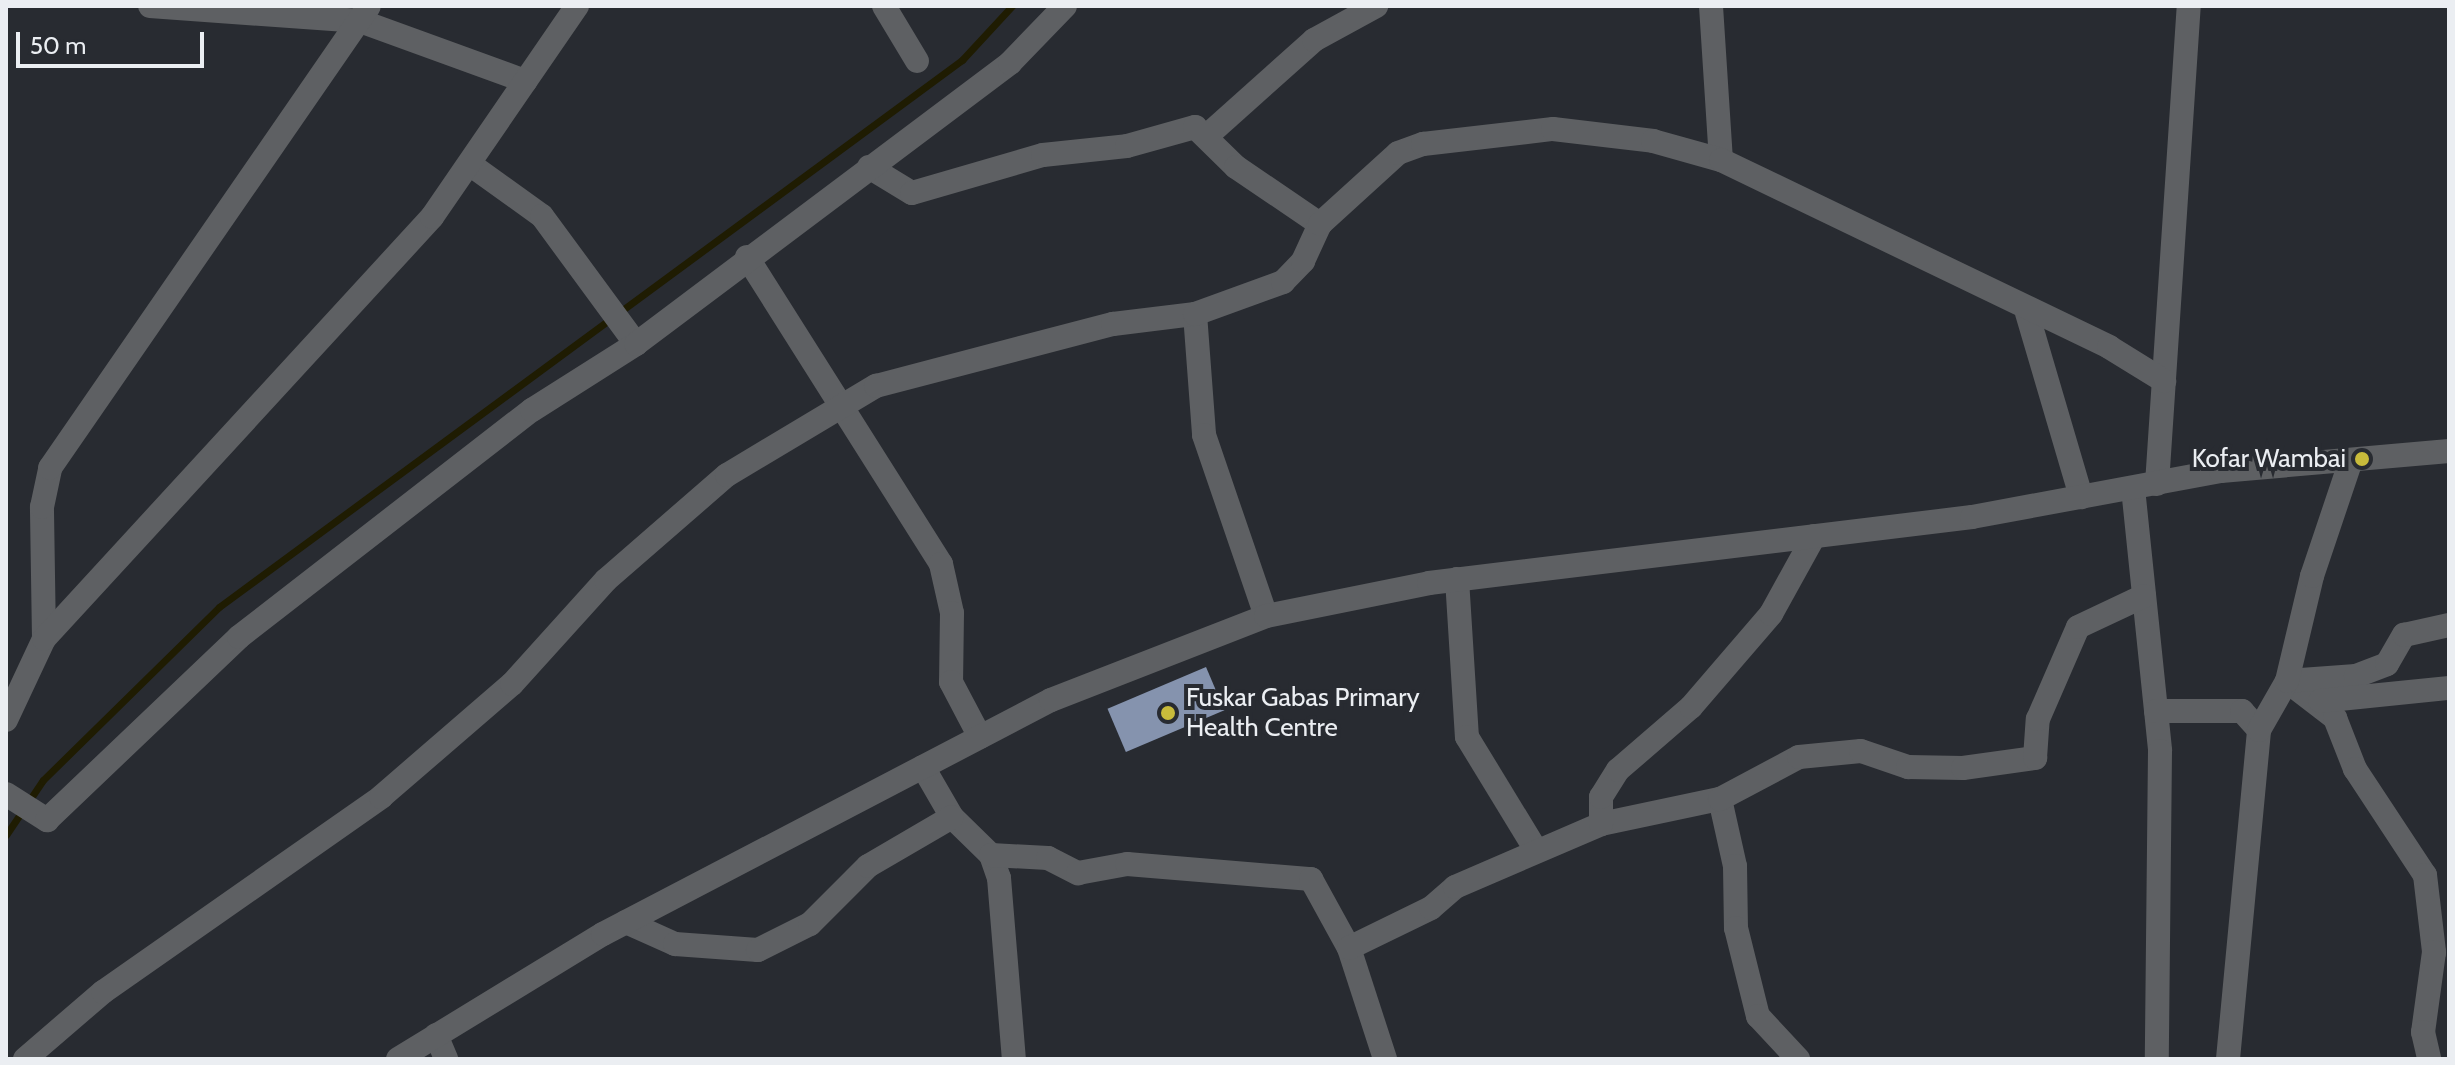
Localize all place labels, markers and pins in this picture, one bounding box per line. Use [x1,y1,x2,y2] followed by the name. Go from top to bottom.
[2192,443,2346,475] place label: Kofar Wambai
[2353,450,2371,468] marker: Kofar Wambai
[1186,682,1420,744] place label: Fuskar Gabas Primary Health Centre
[1157,702,1179,724] marker: Fuskar Gabas Primary Health Centre

